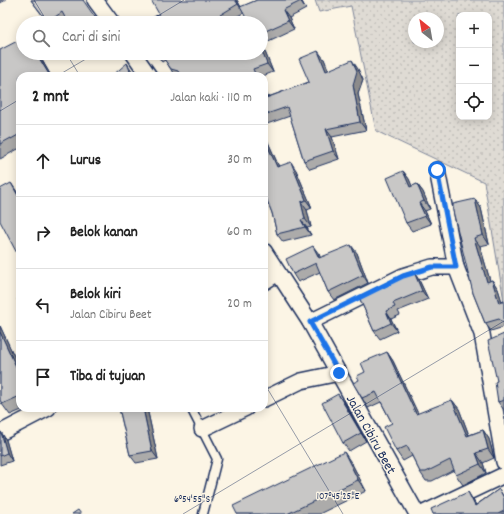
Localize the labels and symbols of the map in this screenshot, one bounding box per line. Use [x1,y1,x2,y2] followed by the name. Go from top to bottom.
[408,12,444,48] north arrow
[428,161,446,179] route start
[330,364,348,382] route end
[340,392,400,478] street label: Jalan Cibiru Beet
[317,490,360,504] text: 107°45'25"E
[174,493,210,507] text: 6°54'55"S

